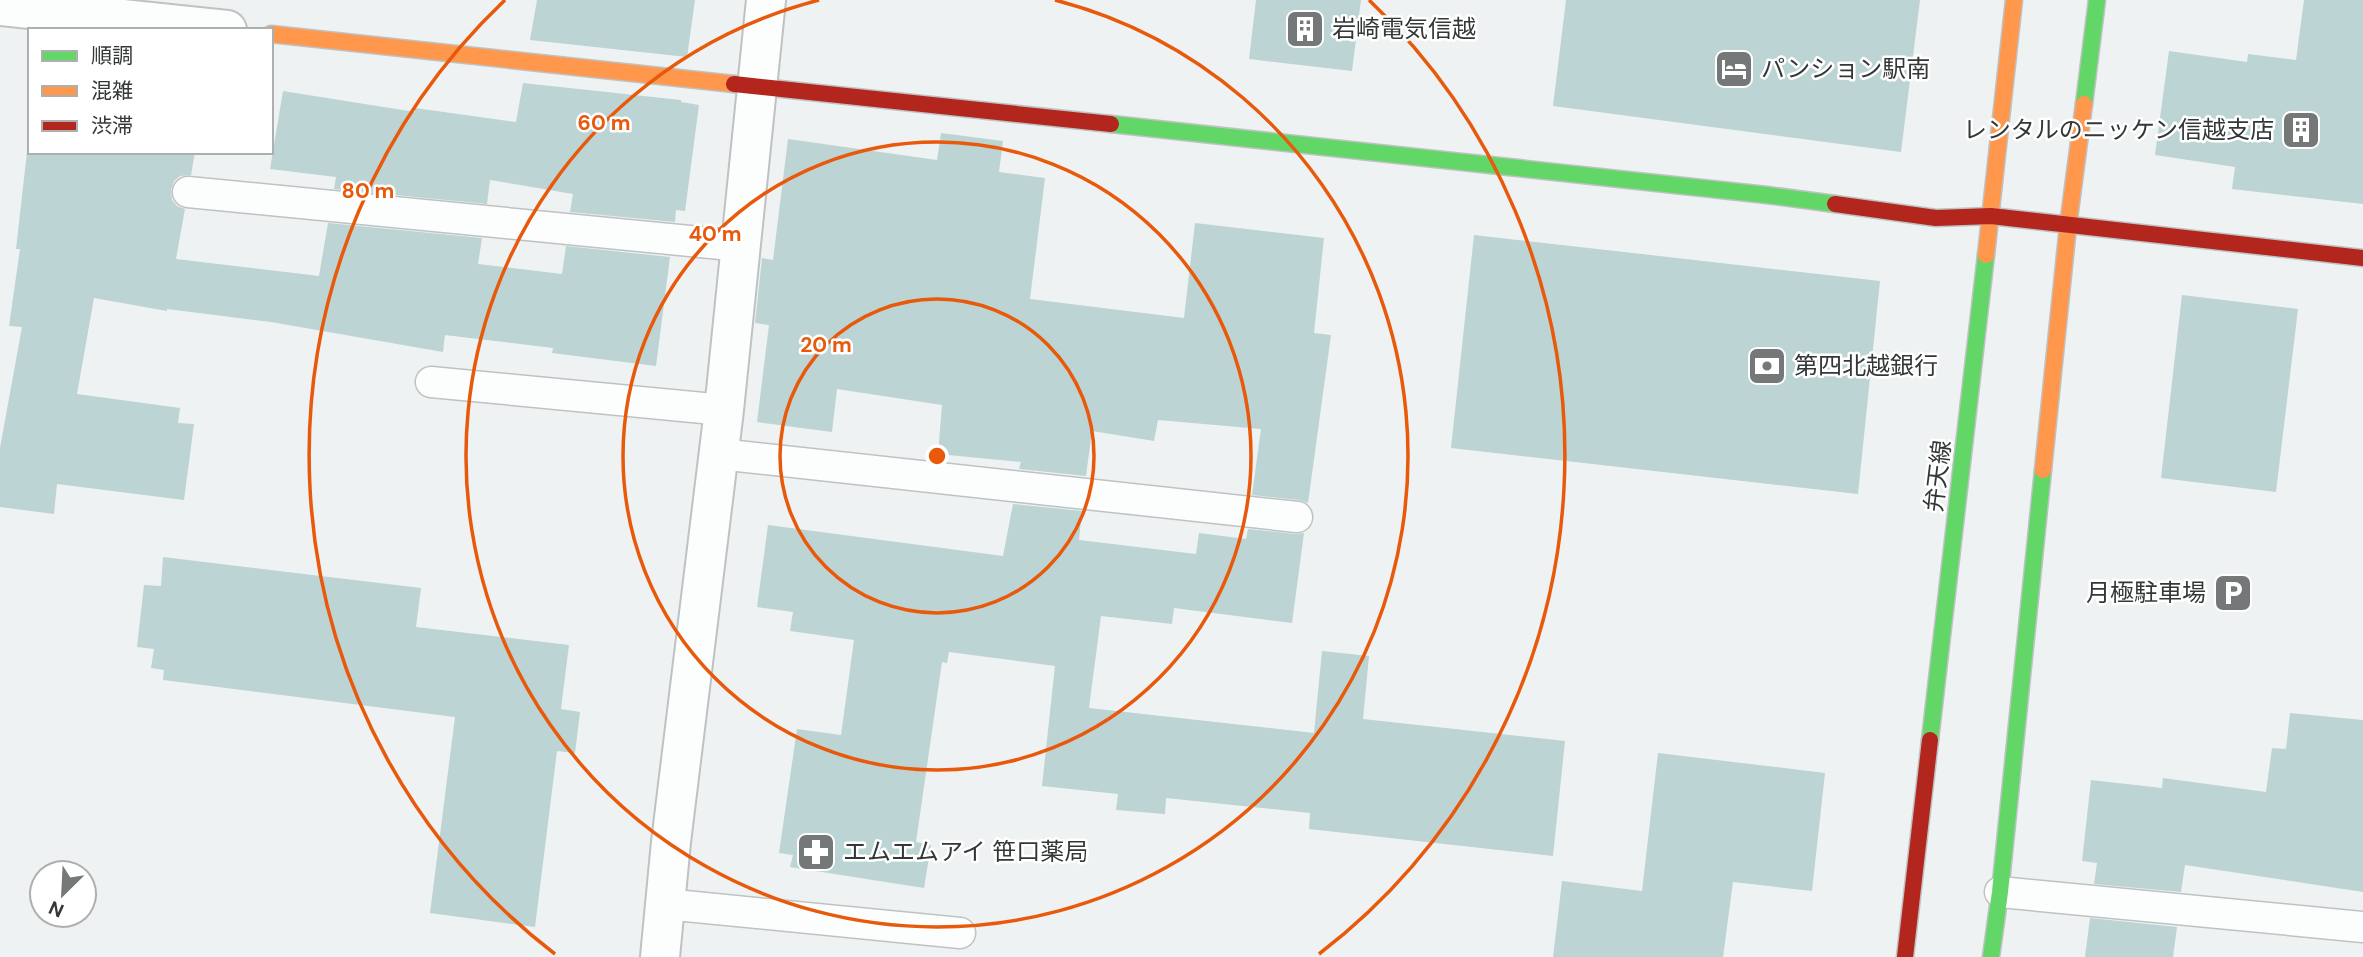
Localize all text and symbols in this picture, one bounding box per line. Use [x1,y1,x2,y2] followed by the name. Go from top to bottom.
[1284,8,1326,50] building icon: 岩崎電気信越
[1332,13,1476,44] place label: 岩崎電気信越
[28,28,273,154] legend
[91,42,133,70] text: 順調
[1713,48,1755,90] hotel icon: パンション駅南
[1761,53,1930,84] place label: パンション駅南
[91,77,133,105] text: 混雑
[578,109,630,137] text: 60 m
[2280,109,2322,151] building icon: レンタルのニッケン信越支店
[91,112,133,140] text: 渋滞
[1963,114,2274,145] place label: レンタルのニッケン信越支店
[342,177,394,205] text: 80 m
[688,220,742,248] text: 40 m
[800,331,852,359] text: 20 m
[1746,345,1788,387] bank icon: 第四北越銀行
[1794,350,1938,381] place label: 第四北越銀行
[1918,438,1957,514] street label: 弁天線
[925,444,949,468] centre of rings
[2212,572,2254,614] parking icon: 月極駐車場
[2086,577,2206,608] place label: 月極駐車場
[795,831,837,873] pharmacy icon: エムエムアイ 笹口薬局
[843,836,1088,867] place label: エムエムアイ 笹口薬局
[28,859,98,929] north arrow
[45,895,68,923] text: N

